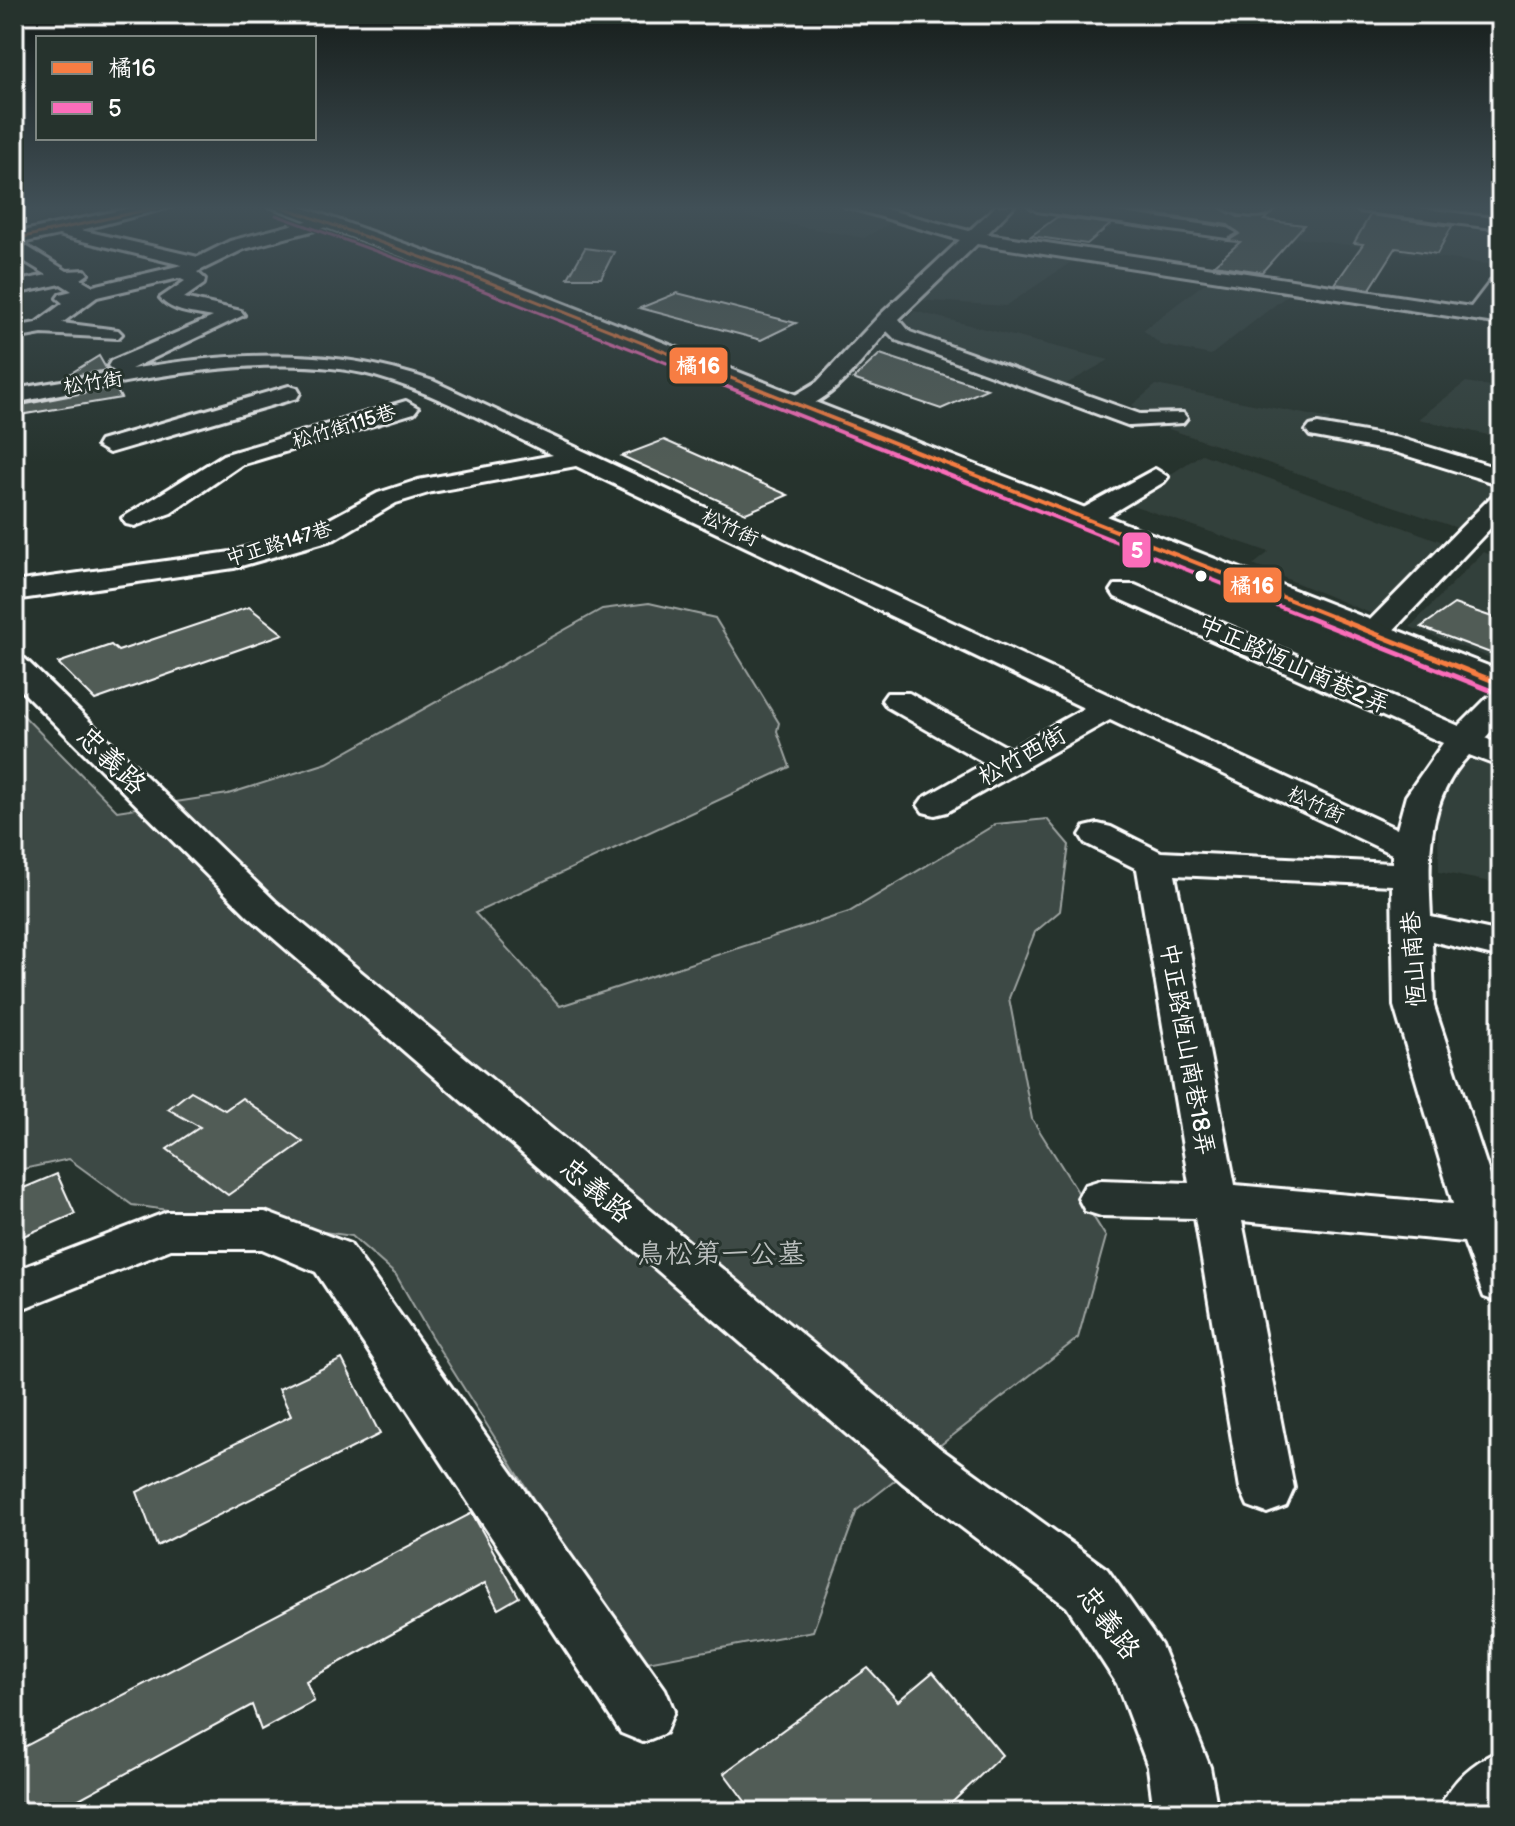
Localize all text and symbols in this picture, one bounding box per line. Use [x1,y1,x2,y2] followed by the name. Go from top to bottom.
[36,36,316,140] legend
[108,54,156,83] text: 橘16
[108,94,122,123] text: 5
[668,346,729,385] line badge: 橘16
[676,353,720,380] text: 橘16
[62,367,124,399] street label: 松竹街
[289,400,400,454] street label: 松竹街115巷
[698,504,762,552] street label: 松竹街
[223,516,336,572] street label: 中正路147巷
[1121,531,1152,569] line badge: 5
[1131,538,1144,565] text: 5
[1222,566,1283,604] line badge: 橘16
[1193,568,1209,584] unlabelled marker
[1230,573,1274,600] text: 橘16
[1194,610,1394,720] street label: 中正路恆山南巷2弄
[69,720,153,802] street label: 忠義路
[973,720,1071,792] street label: 松竹西街
[1284,781,1348,829] street label: 松竹街
[1396,910,1432,1008] street label: 恆山南巷
[1154,940,1220,1158] street label: 中正路恆山南巷18弄
[553,1151,639,1231] street label: 忠義路
[637,1238,805,1271] park label: 鳥松第一公墓
[1070,1580,1146,1666] street label: 忠義路

